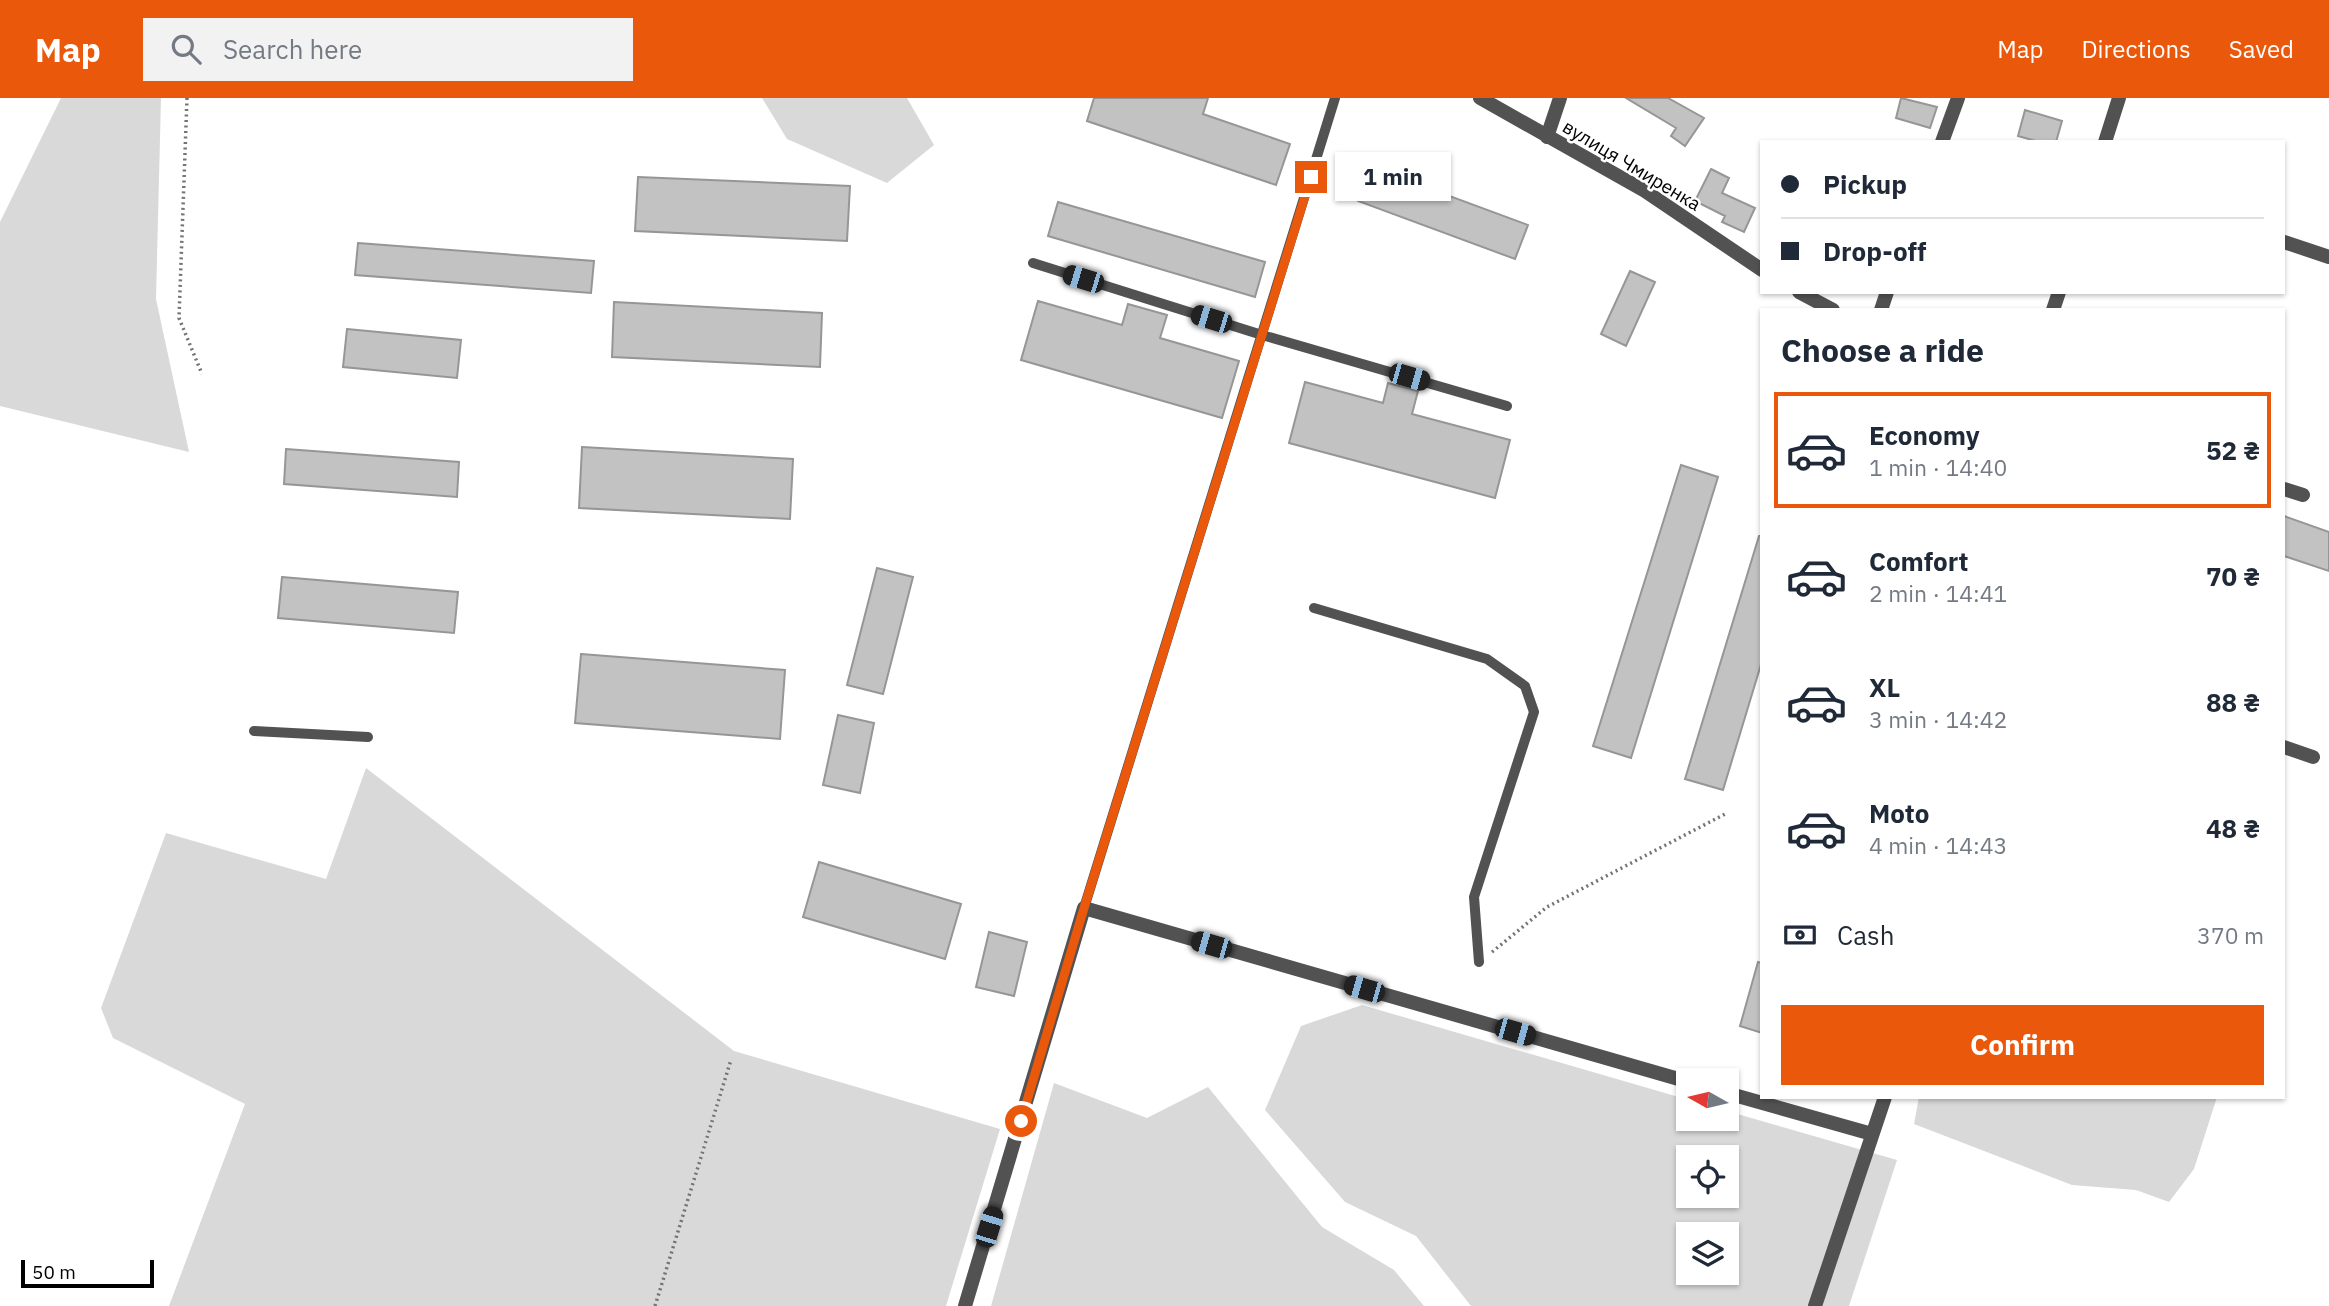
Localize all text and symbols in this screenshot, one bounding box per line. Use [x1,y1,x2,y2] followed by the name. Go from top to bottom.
[143,18,633,81] search box
[35,28,101,71] text: Map
[167,30,205,68] icon: search
[223,32,362,66] text: Search here
[1997,33,2043,65] text: Map
[2081,33,2191,65] text: Directions
[2229,33,2294,65] text: Saved
[1558,114,1706,216] street label: вулиця Чмиренка
[1336,153,1451,202] callout: 1 min
[1295,161,1327,193] route end
[1363,161,1423,191] text: 1 min
[1823,167,1907,201] text: Pickup
[1823,234,1926,268] text: Drop-off
[1060,263,1107,295] car
[1188,303,1235,335] car
[1781,329,1984,371] text: Choose a ride
[1386,361,1433,393] car
[1869,418,1980,452] text: Economy
[1785,419,1848,482] icon: car
[2206,433,2260,467] text: 52 ₴
[1869,452,2007,482] text: 1 min · 14:40
[1869,544,1968,578] text: Comfort
[1785,545,1848,608] icon: car
[2206,559,2260,593] text: 70 ₴
[1869,578,2007,608] text: 2 min · 14:41
[1869,670,1900,704] text: XL
[1785,671,1848,734] icon: car
[2206,685,2260,719] text: 88 ₴
[1869,704,2007,734] text: 3 min · 14:42
[1869,796,1929,830] text: Moto
[1785,797,1848,860] icon: car
[2206,811,2260,845] text: 48 ₴
[1869,830,2007,860] text: 4 min · 14:43
[1781,916,1819,954] icon: cash
[1837,918,1894,952] text: Cash
[2197,920,2264,950] text: 370 m
[1188,929,1235,961] car
[1341,973,1388,1005] car
[1781,1005,2264,1085] button: Confirm
[1492,1016,1539,1048] car
[1676,1068,1740,1130] north arrow
[1676,1068,1739,1285] map controls
[1005,1105,1037,1137] route start
[1676,1145,1739,1208] button: locate
[973,1204,1006,1250] car
[1676,1222,1739,1285] button: layers
[21,1257,154,1289] scale bar
[32,1260,76,1284] text: 50 m

